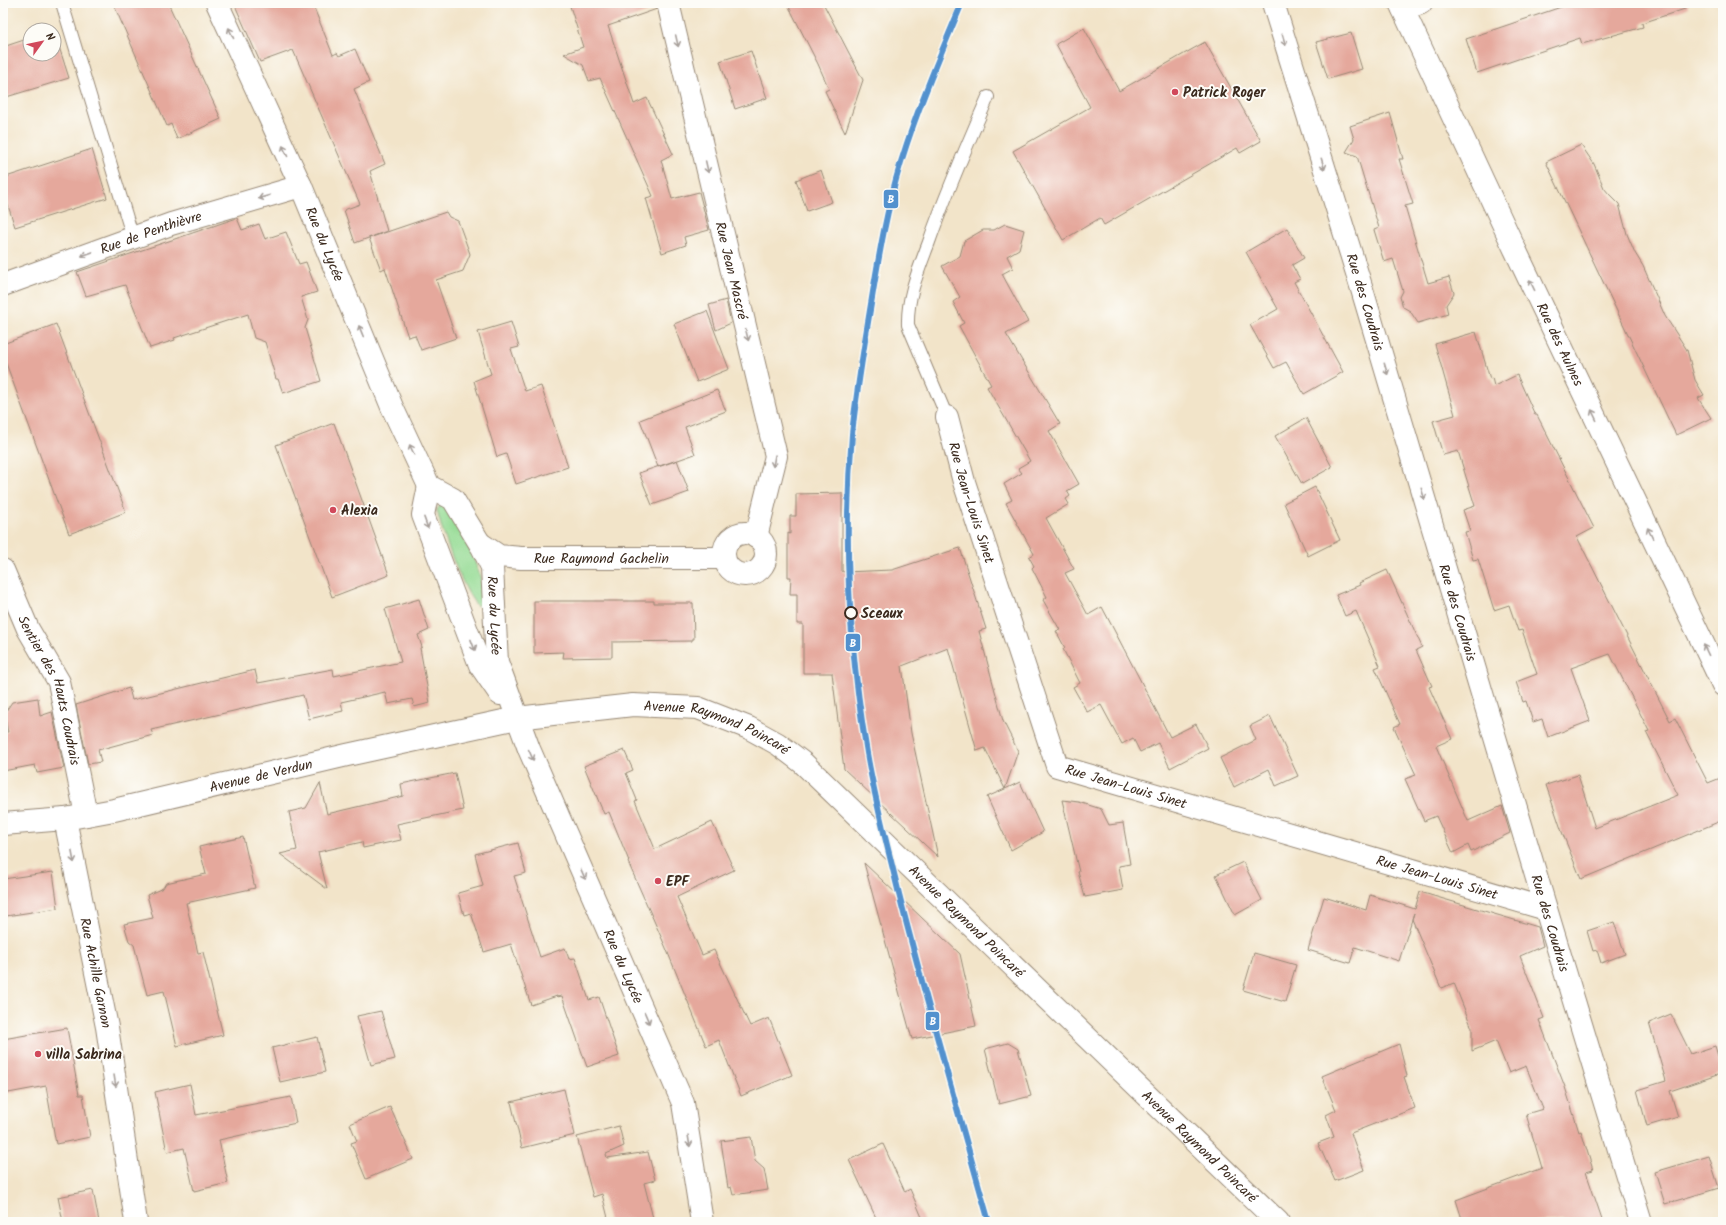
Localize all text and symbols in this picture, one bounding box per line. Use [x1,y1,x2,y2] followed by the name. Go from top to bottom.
[22,22,62,62] north arrow
[227,27,234,39] one-way arrow
[40,29,59,45] text: N
[674,34,682,47] one-way arrow
[1281,34,1288,47] one-way arrow
[1183,82,1266,104] place label: Patrick Roger
[1170,87,1180,97] marker: Patrick Roger
[281,145,288,157] one-way arrow
[1320,158,1327,171] one-way arrow
[704,161,711,174] one-way arrow
[883,189,899,209] line badge: B
[888,191,895,209] text: B
[258,194,271,201] one-way arrow
[299,204,349,286] street label: Rue du Lycée
[97,205,205,261] street label: Rue de Penthièvre
[709,220,753,323] street label: Rue Jean Mascré
[81,251,94,258] one-way arrow
[1340,251,1390,354] street label: Rue des Coudrais
[1528,280,1535,292] one-way arrow
[1530,299,1589,390] street label: Rue des Aulnes
[356,326,364,338] one-way arrow
[744,328,751,341] one-way arrow
[1383,362,1390,375] one-way arrow
[1590,410,1597,422] one-way arrow
[942,440,1000,567] street label: Rue Jean-Louis Sinet
[408,445,415,457] one-way arrow
[770,454,778,467] one-way arrow
[1420,487,1427,500] one-way arrow
[341,500,378,522] place label: Alexia
[328,505,338,515] marker: Alexia
[422,517,430,529] one-way arrow
[1646,527,1653,539] one-way arrow
[534,548,669,570] street label: Rue Raymond Gachelin
[1432,561,1482,664] street label: Rue des Coudrais
[480,576,507,656] street label: Rue du Lycée
[861,603,903,625] place label: Sceaux
[844,606,858,620] marker: Sceaux
[11,612,86,767] street label: Sentier des Hauts Coudrais
[845,633,861,652] line badge: B
[850,635,857,653] text: B
[469,638,477,650] one-way arrow
[1702,644,1709,656] one-way arrow
[643,696,794,761] street label: Avenue Raymond Poincaré
[528,748,535,760] one-way arrow
[207,753,315,799] street label: Avenue de Verdun
[1062,759,1190,816] street label: Rue Jean-Louis Sinet
[69,850,77,863] one-way arrow
[1373,850,1501,906] street label: Rue Jean-Louis Sinet
[903,860,1030,984] street label: Avenue Raymond Poincaré
[580,867,588,879] one-way arrow
[666,871,690,893] place label: EPF
[1524,872,1574,975] street label: Rue des Coudrais
[653,876,663,886] marker: EPF
[73,916,117,1030] street label: Rue Achille Garnon
[597,926,649,1008] street label: Rue du Lycée
[925,1011,940,1031] line badge: B
[644,1012,651,1024] one-way arrow
[930,1013,937,1031] text: B
[46,1044,122,1066] place label: villa Sabrina
[33,1049,43,1059] marker: villa Sabrina
[111,1074,119,1087] one-way arrow
[1136,1085,1263,1209] street label: Avenue Raymond Poincaré
[685,1134,693,1147] one-way arrow

